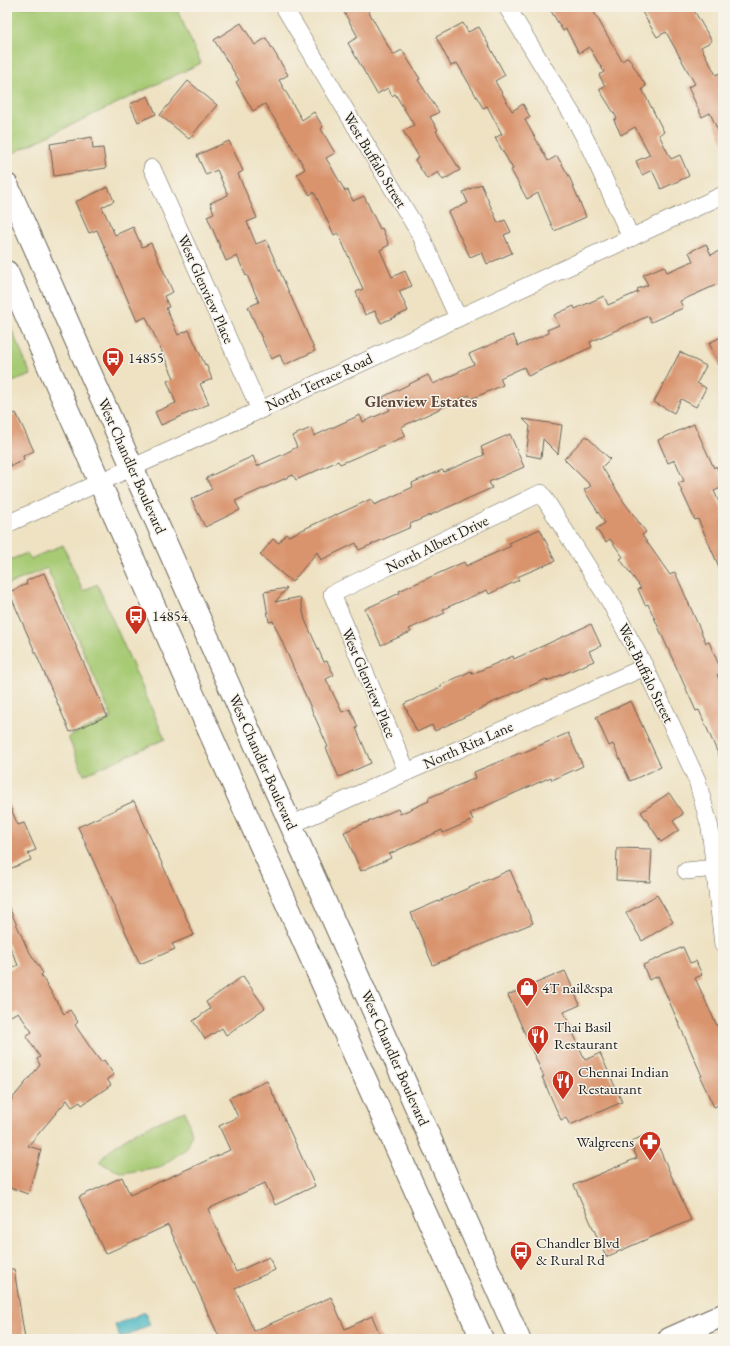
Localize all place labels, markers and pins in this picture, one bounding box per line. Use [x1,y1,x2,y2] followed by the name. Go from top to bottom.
[100,345,126,378] bus stop icon: 14855
[128,348,164,367] place label: 14855
[123,603,149,636] bus stop icon: 14854
[152,606,189,625] place label: 14854
[514,975,540,1008] shop icon: 4T nail&spa
[542,978,613,997] place label: 4T nail&spa
[554,1017,618,1053] place label: Thai Basil Restaurant
[525,1023,551,1056] restaurant icon: Thai Basil Restaurant
[578,1062,669,1098] place label: Chennai Indian Restaurant
[550,1068,576,1101] restaurant icon: Chennai Indian Restaurant
[637,1129,663,1162] pharmacy icon: Walgreens
[576,1132,634,1151] place label: Walgreens
[536,1233,620,1269] place label: Chandler Blvd & Rural Rd
[508,1239,534,1272] bus stop icon: Chandler Blvd & Rural Rd

